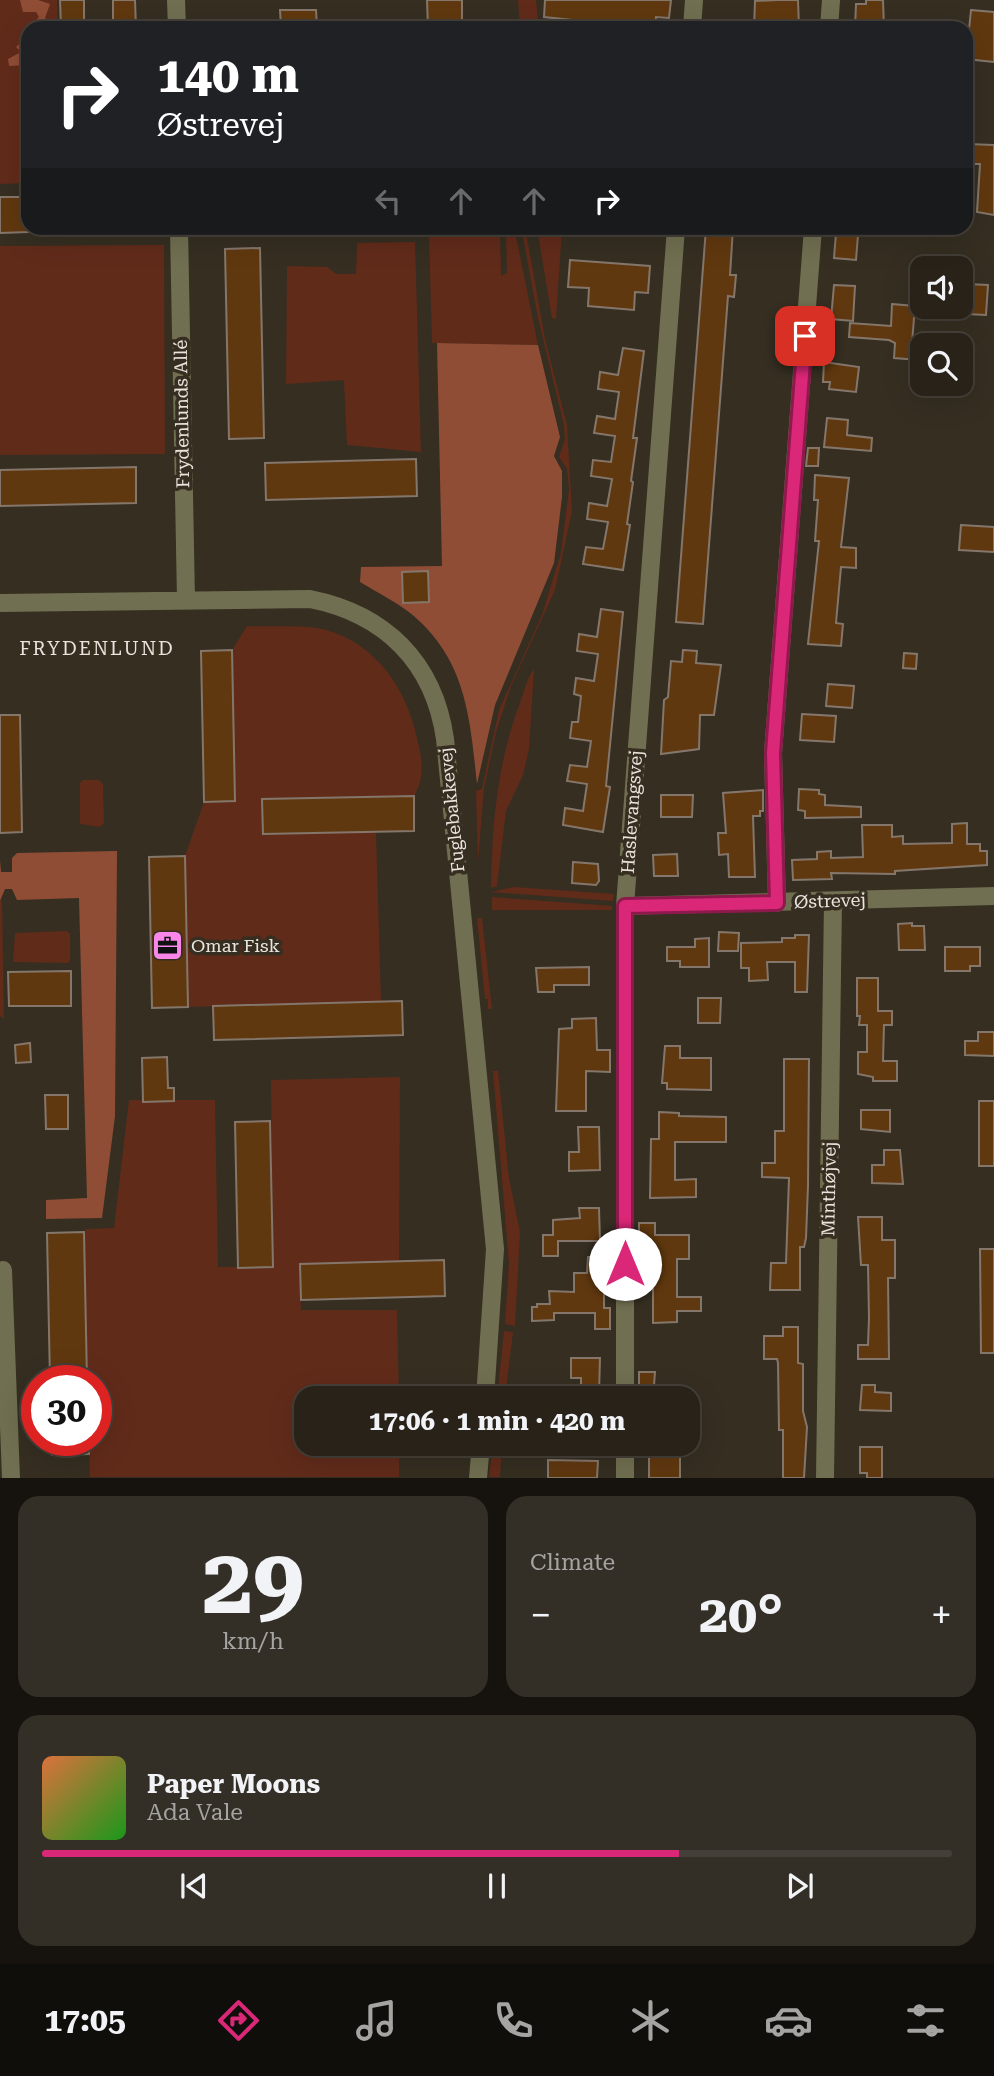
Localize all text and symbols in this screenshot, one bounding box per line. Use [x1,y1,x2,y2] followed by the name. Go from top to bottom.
[157,47,299,104] text: 140 m
[42,49,133,140] icon: right
[157,106,285,144] text: Østrevej
[369,182,407,220] icon: left
[442,182,480,220] icon: ahead
[515,182,553,220] icon: ahead
[588,182,626,220] icon: right
[910,256,973,396] map controls
[910,256,973,319] button: sound
[775,306,835,366] pin
[786,317,824,355] icon: arrive
[910,333,973,396] button: search
[170,340,193,488] street label: Frydenlunds Allé
[19,637,175,660] district label: FRYDENLUND
[434,747,469,874] street label: Fuglebakkevej
[617,750,646,874] street label: Haslevangsvej
[794,889,866,912] street label: Østrevej
[151,929,185,963] office icon: Omar Fisk
[191,935,280,956] place label: Omar Fisk
[817,1141,840,1237] street label: Minthøjvej
[588,1227,662,1301] position arrow
[21,1365,112,1456] speed limit sign: 30
[369,1406,625,1436] text: 17:06 · 1 min · 420 m
[202,1529,304,1635] text: 29
[530,1549,615,1576] text: Climate
[699,1584,783,1645] text: 20°
[530,1593,551,1637] text: −
[931,1593,952,1637] text: +
[222,1628,284,1655] text: km/h
[147,1769,320,1799] text: Paper Moons
[147,1799,243,1826] text: Ada Vale
[175,1867,213,1905] icon: previous
[478,1867,516,1905] icon: pause
[781,1867,819,1905] icon: next
[214,1996,263,2045] icon: directions
[352,1996,401,2045] icon: music
[489,1996,538,2045] icon: phone
[626,1996,675,2045] icon: climate
[764,1996,813,2045] icon: car
[901,1996,950,2045] icon: filters
[44,2001,126,2039] text: 17:05

